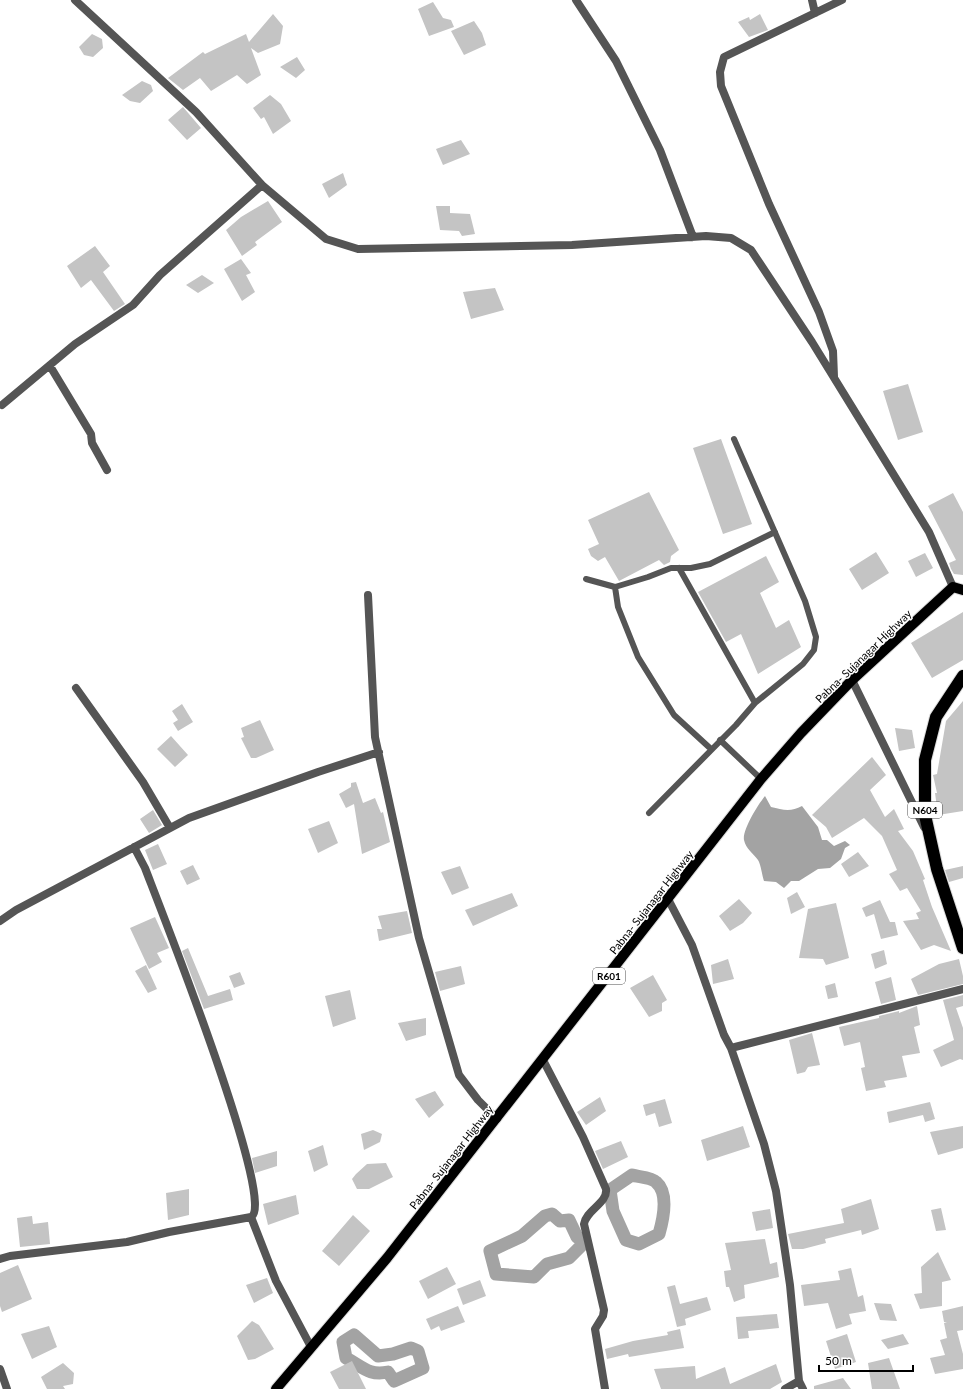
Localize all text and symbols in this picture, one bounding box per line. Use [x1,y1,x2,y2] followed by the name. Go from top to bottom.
[812,606,914,705] street label: Pabna- Sujanagar Highway
[908,802,942,818] road number: N604
[606,847,696,957] street label: Pabna- Sujanagar Highway
[593,968,625,984] road number: R601
[406,1102,496,1212] street label: Pabna- Sujanagar Highway
[819,1347,913,1373] scale bar
[825,1353,852,1368] text: 50 m

